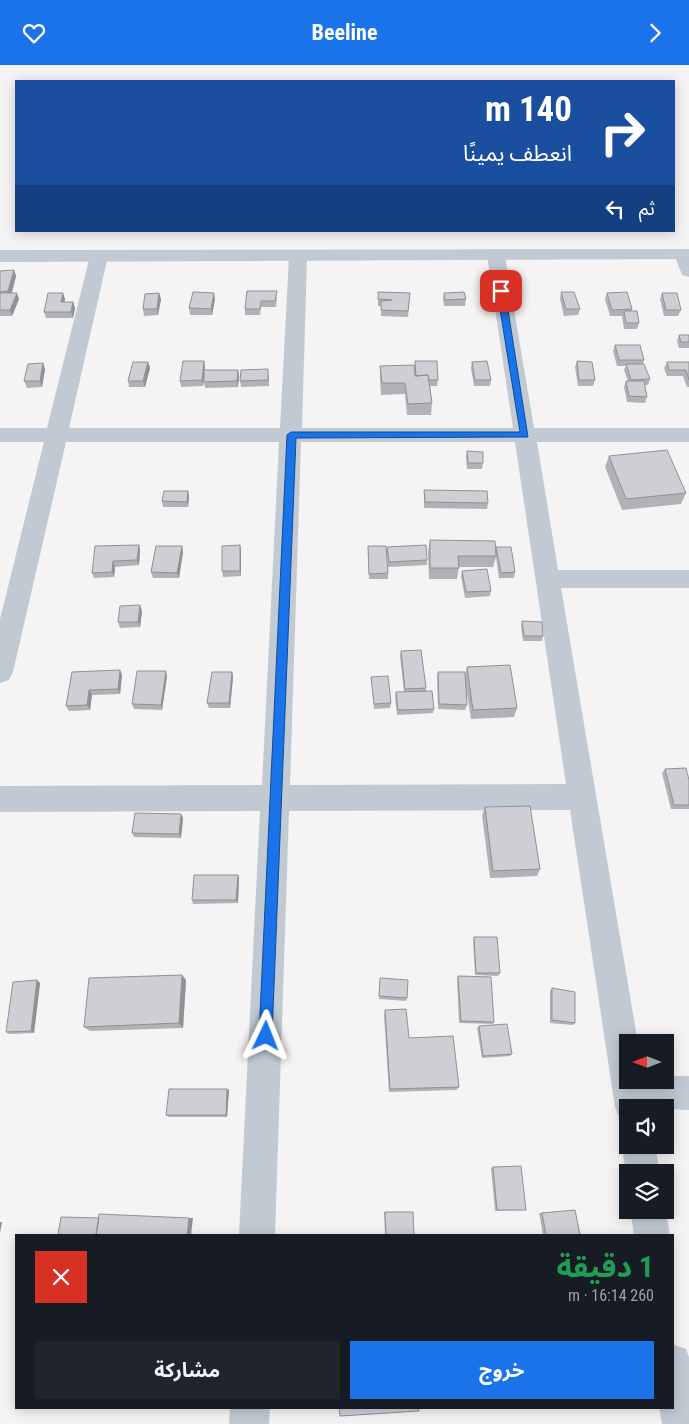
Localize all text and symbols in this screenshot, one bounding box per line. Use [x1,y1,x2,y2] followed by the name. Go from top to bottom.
[20,19,48,47] icon: heart
[641,19,669,47] icon: forward
[312,20,377,45] text: Beeline
[485,89,572,130] text: 140 m
[590,100,655,165] icon: right
[463,141,572,166] text: انعطف يمينًا
[601,195,629,223] icon: left
[639,197,655,220] text: ثم
[480,270,522,312] pin
[487,277,515,305] icon: arrive
[239,1009,291,1061] position arrow
[619,1034,674,1089] north arrow
[619,1034,674,1219] map controls
[619,1099,674,1154] button: sound
[619,1164,674,1219] button: layers
[556,1249,654,1284] text: 1 دقيقة
[35,1251,87,1303] button: close
[568,1286,654,1305] text: 260 m · 16:14
[35,1341,340,1399] button: مشاركة
[350,1341,654,1399] button: خروج

